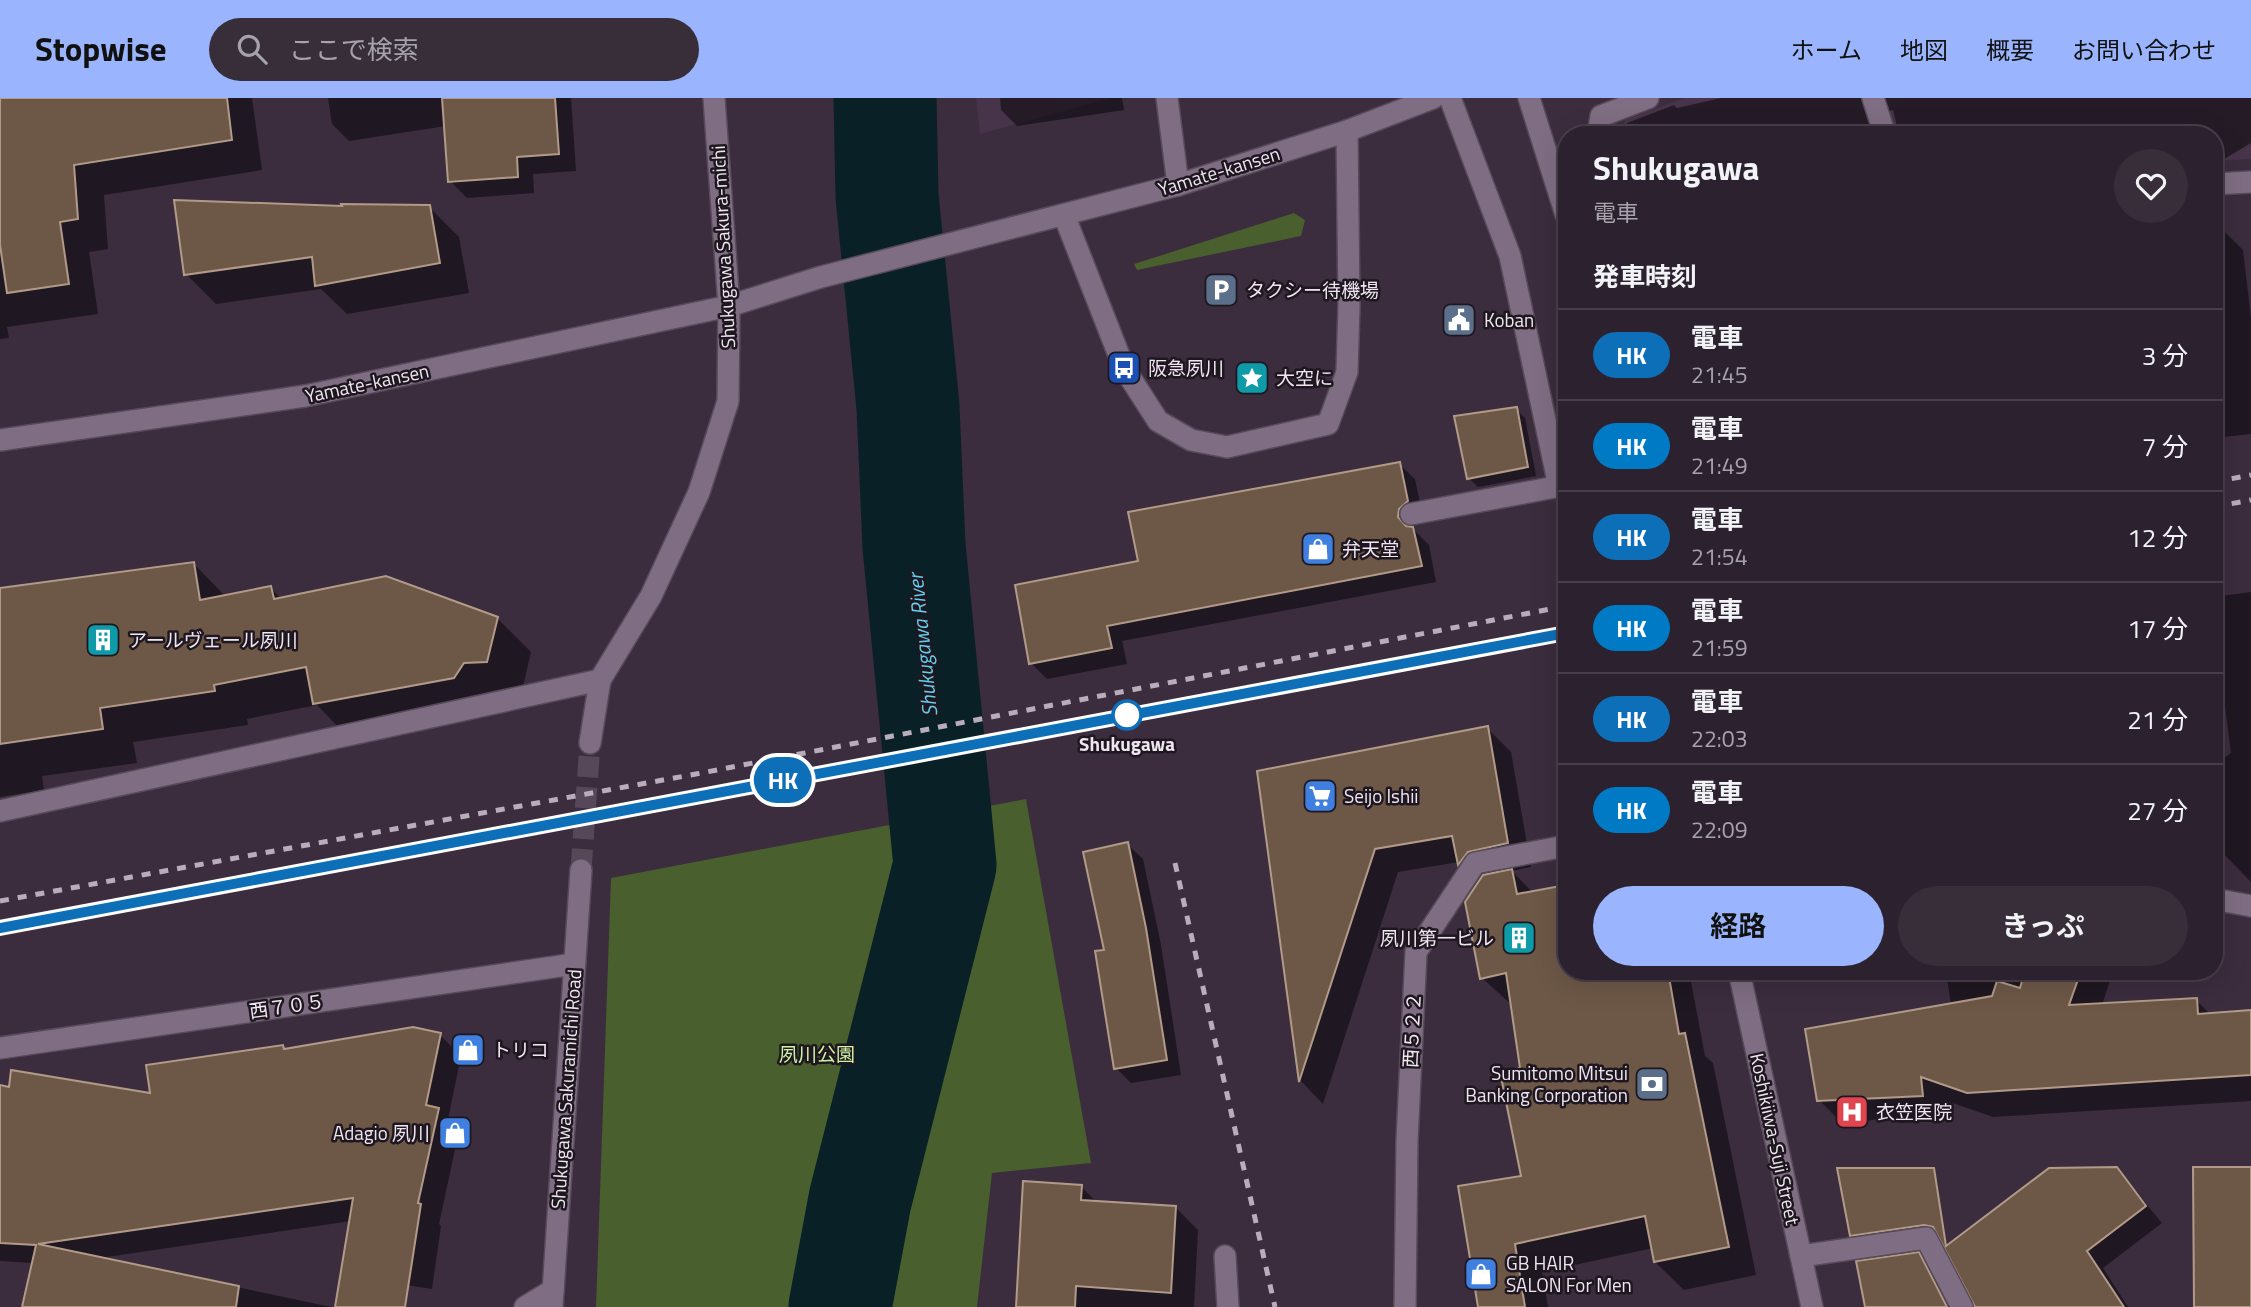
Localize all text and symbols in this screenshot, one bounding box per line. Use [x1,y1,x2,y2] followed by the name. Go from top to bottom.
[209,18,699,81] search box
[35,24,167,74] text: Stopwise
[233,30,271,68] icon: search
[289,30,419,69] text: ここで検索
[1791,32,1862,68] text: ホーム
[1900,32,1948,68] text: 地図
[1986,32,2034,68] text: 概要
[2072,32,2216,68] text: お問い合わせ
[1154,138,1283,203] street label: Yamate-kansen
[1593,143,1759,193] text: Shukugawa
[703,145,742,349] street label: Shukugawa Sakura-michi
[2114,149,2188,223] button: heart
[1593,195,1639,230] text: 電車
[1593,257,1697,296] text: 発車時刻
[1202,271,1240,309] parking icon: タクシー待機場
[1246,275,1379,304] place label: タクシー待機場
[1440,301,1478,339] public building icon: Koban
[1484,305,1534,334] place label: Koban
[1691,318,1743,357] text: 電車
[2142,336,2188,375] text: 3 分
[1616,337,1647,373] text: HK
[1105,349,1143,387] bus stop icon: 阪急夙川
[1148,353,1224,382] place label: 阪急夙川
[302,355,431,410] street label: Yamate-kansen
[1691,357,1748,392] text: 21:45
[1233,359,1271,397] place icon: 大空に
[1276,363,1333,392] place label: 大空に
[1691,409,1743,448] text: 電車
[2142,427,2188,466] text: 7 分
[1616,428,1647,464] text: HK
[1691,448,1748,483] text: 21:49
[1691,500,1743,539] text: 電車
[2127,518,2188,557] text: 12 分
[1616,519,1647,555] text: HK
[1299,530,1337,568] shop icon: 弁天堂
[1342,534,1399,563] place label: 弁天堂
[1691,539,1748,574] text: 21:54
[898,570,945,718] water label: Shukugawa River
[1691,591,1743,630] text: 電車
[2127,609,2188,648] text: 17 分
[1616,610,1647,646] text: HK
[84,621,122,659] building icon: アールヴェール夙川
[128,625,298,654] place label: アールヴェール夙川
[1691,630,1748,665] text: 21:59
[1691,682,1743,721] text: 電車
[1112,700,1142,730] marker: Shukugawa
[2127,700,2188,739] text: 21 分
[1616,701,1647,737] text: HK
[1691,721,1748,756] text: 22:03
[1079,729,1175,758] place label: Shukugawa
[752,757,814,803] line badge: HK
[768,762,798,798] text: HK
[1691,773,1743,812] text: 電車
[1301,777,1339,815] supermarket icon: Seijo Ishii
[1344,781,1418,810] place label: Seijo Ishii
[2127,791,2188,830] text: 27 分
[1616,792,1647,828] text: HK
[1691,812,1748,847] text: 22:09
[1593,886,1884,966] button: 経路
[1898,886,2188,966] button: きっぷ
[1500,919,1538,957] building icon: 夙川第一ビル
[1380,923,1494,952] place label: 夙川第一ビル
[543,968,588,1210] street label: Shukugawa Sakuramichi Road
[247,986,327,1025] street label: 西７０５
[1395,991,1428,1069] street label: 西５２２
[449,1031,487,1069] shop icon: トリコ
[492,1035,549,1064] place label: トリコ
[779,1039,855,1068] park label: 夙川公園
[1743,1050,1808,1228] street label: Koshikiiwa-Suji Street
[1465,1058,1628,1109] place label: Sumitomo Mitsui Banking Corporation
[1633,1065,1671,1103] bank icon: Sumitomo Mitsui Banking Corporation
[1833,1093,1871,1131] hospital icon: 衣笠医院
[1876,1097,1952,1126] place label: 衣笠医院
[436,1114,474,1152] shop icon: Adagio 夙川
[333,1118,430,1147] place label: Adagio 夙川
[1506,1248,1632,1299] place label: GB HAIR SALON For Men
[1462,1255,1500,1293] shop icon: GB HAIR SALON For Men

